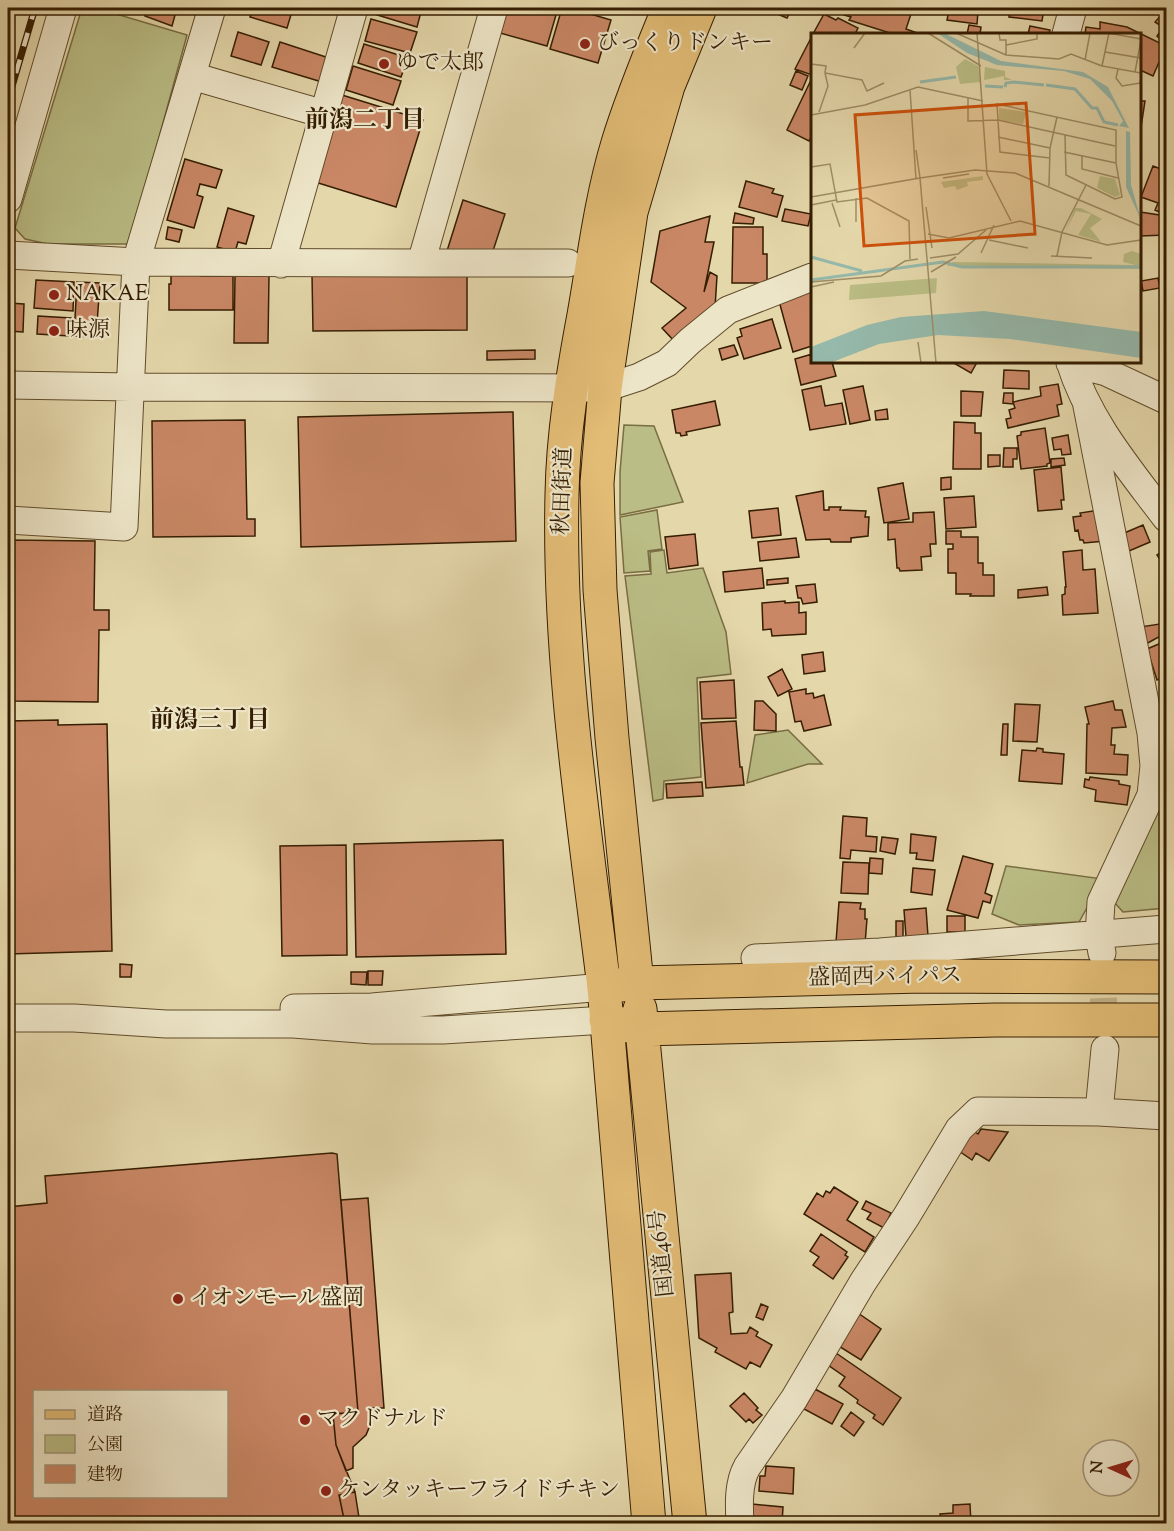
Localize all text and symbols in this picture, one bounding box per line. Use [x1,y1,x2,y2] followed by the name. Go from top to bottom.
[597,28,773,60] place label: びっくりドンキー
[811,33,1141,363] inset map
[578,37,592,51] marker: びっくりドンキー
[396,48,484,80] place label: ゆで太郎
[377,57,391,71] marker: ゆで太郎
[305,104,425,138] district label: 前潟二丁目
[66,279,148,311] place label: NAKAE
[47,288,61,302] marker: NAKAE
[66,315,110,347] place label: 味源
[47,324,61,338] marker: 味源
[546,446,582,536] street label: 秋田街道
[150,704,270,738] district label: 前潟三丁目
[808,961,962,995] street label: 盛岡西バイパス
[642,1208,684,1298] street label: 国道46号
[190,1283,364,1315] place label: イオンモール盛岡
[171,1292,185,1306] marker: イオンモール盛岡
[33,1390,228,1498] legend
[87,1403,123,1429] text: 道路
[317,1404,448,1436] place label: マクドナルド
[298,1413,312,1427] marker: マクドナルド
[87,1433,123,1459] text: 公園
[1081,1438,1141,1498] north arrow
[1087,1460,1110,1474] text: N
[87,1463,123,1489] text: 建物
[338,1475,620,1507] place label: ケンタッキーフライドチキン
[319,1484,333,1498] marker: ケンタッキーフライドチキン

